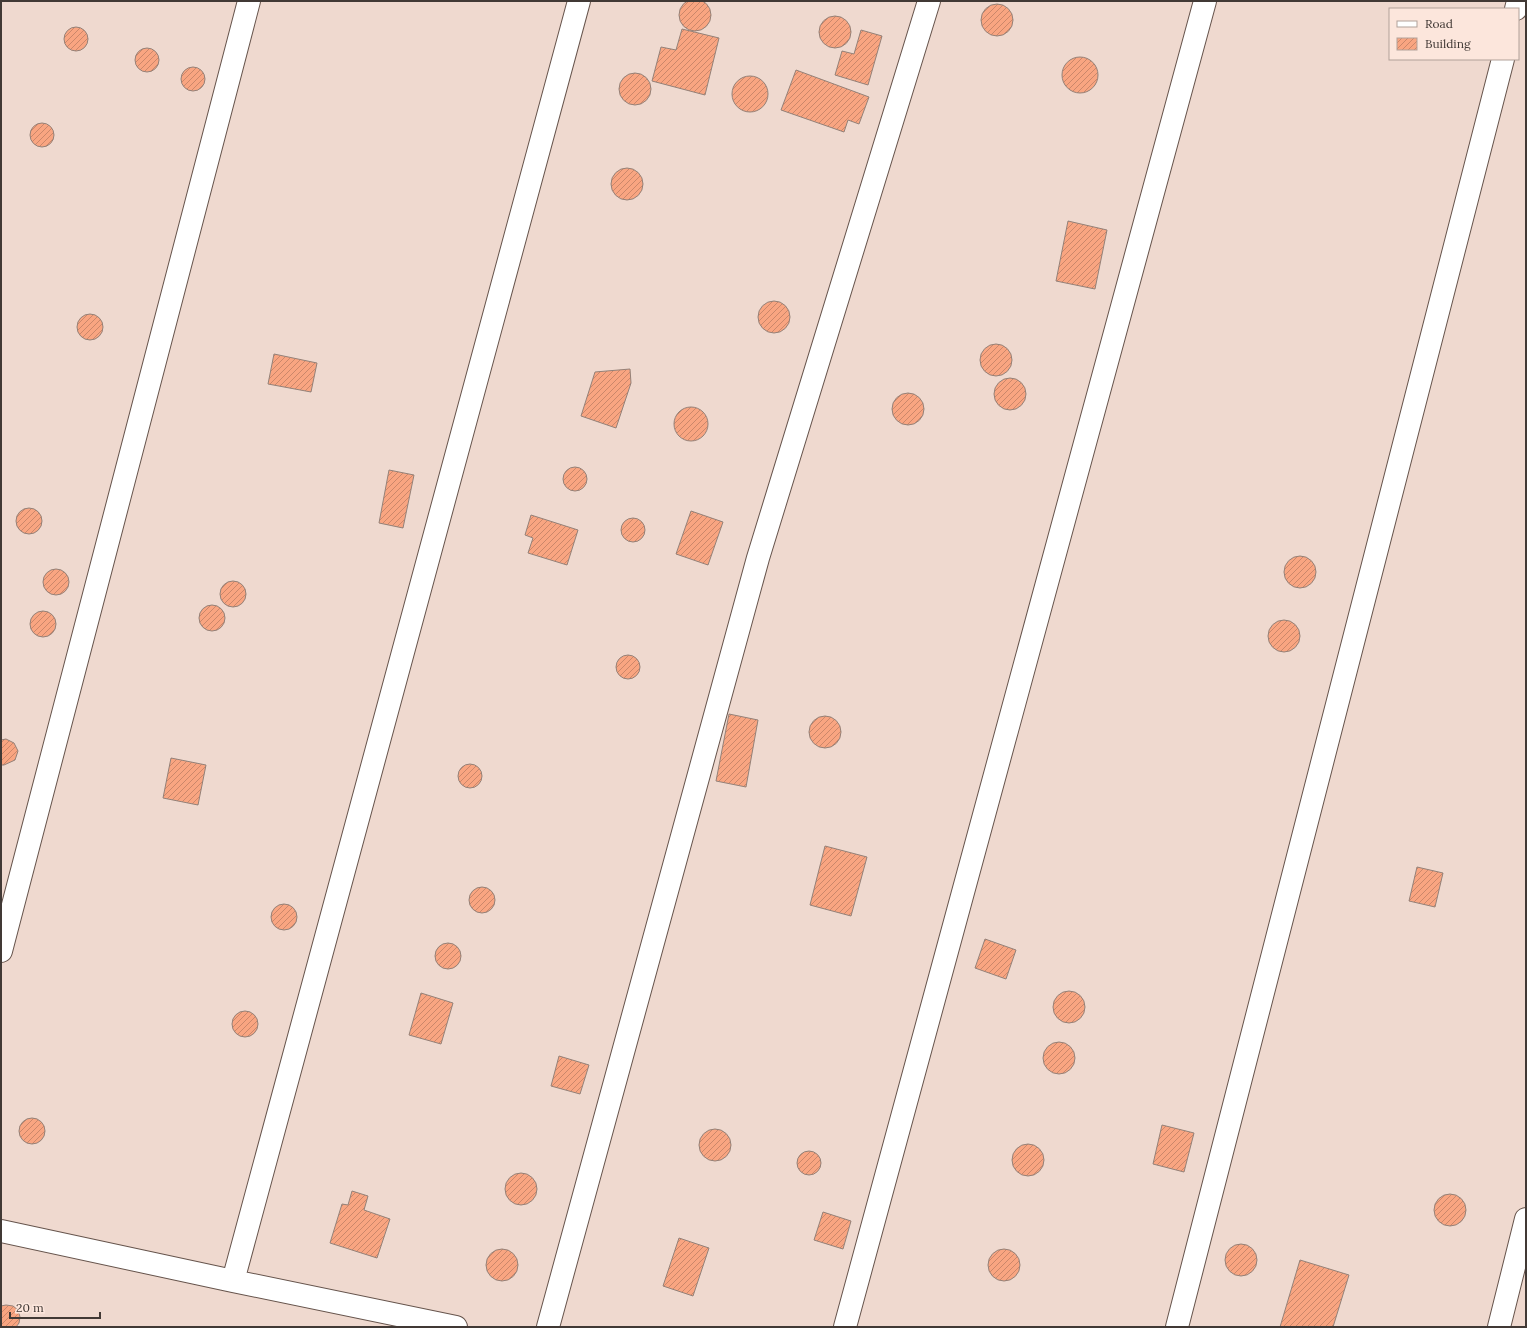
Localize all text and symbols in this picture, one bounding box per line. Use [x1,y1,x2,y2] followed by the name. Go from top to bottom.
[1389,8,1519,60] legend
[1425,16,1453,31] text: Road
[1425,36,1471,51] text: Building
[10,1294,100,1320] scale bar
[16,1300,44,1315] text: 20 m

